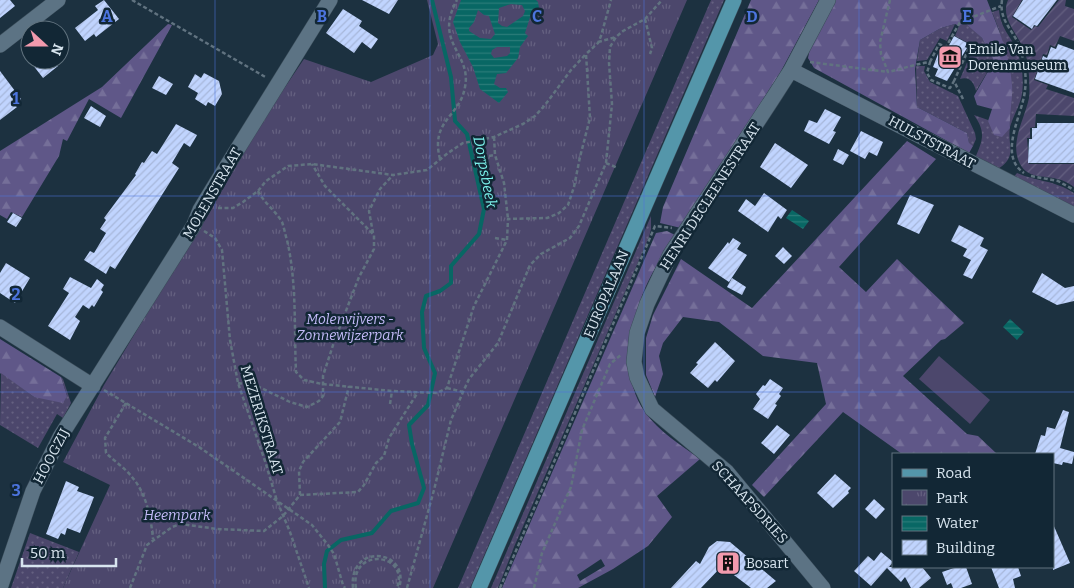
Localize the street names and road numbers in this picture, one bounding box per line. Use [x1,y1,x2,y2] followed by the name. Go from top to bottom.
[885,112,978,173] street label: HULSTSTRAAT
[656,119,764,273] street label: HENRI DECLEENESTRAAT
[180,145,245,242] street label: MOLENSTRAAT
[580,248,633,341] street label: EUROPALAAN
[237,363,286,477] street label: MEZERIKSTRAAT
[30,425,73,487] street label: HOOGZIJ
[708,458,791,547] street label: SCHAAPSDRIES

